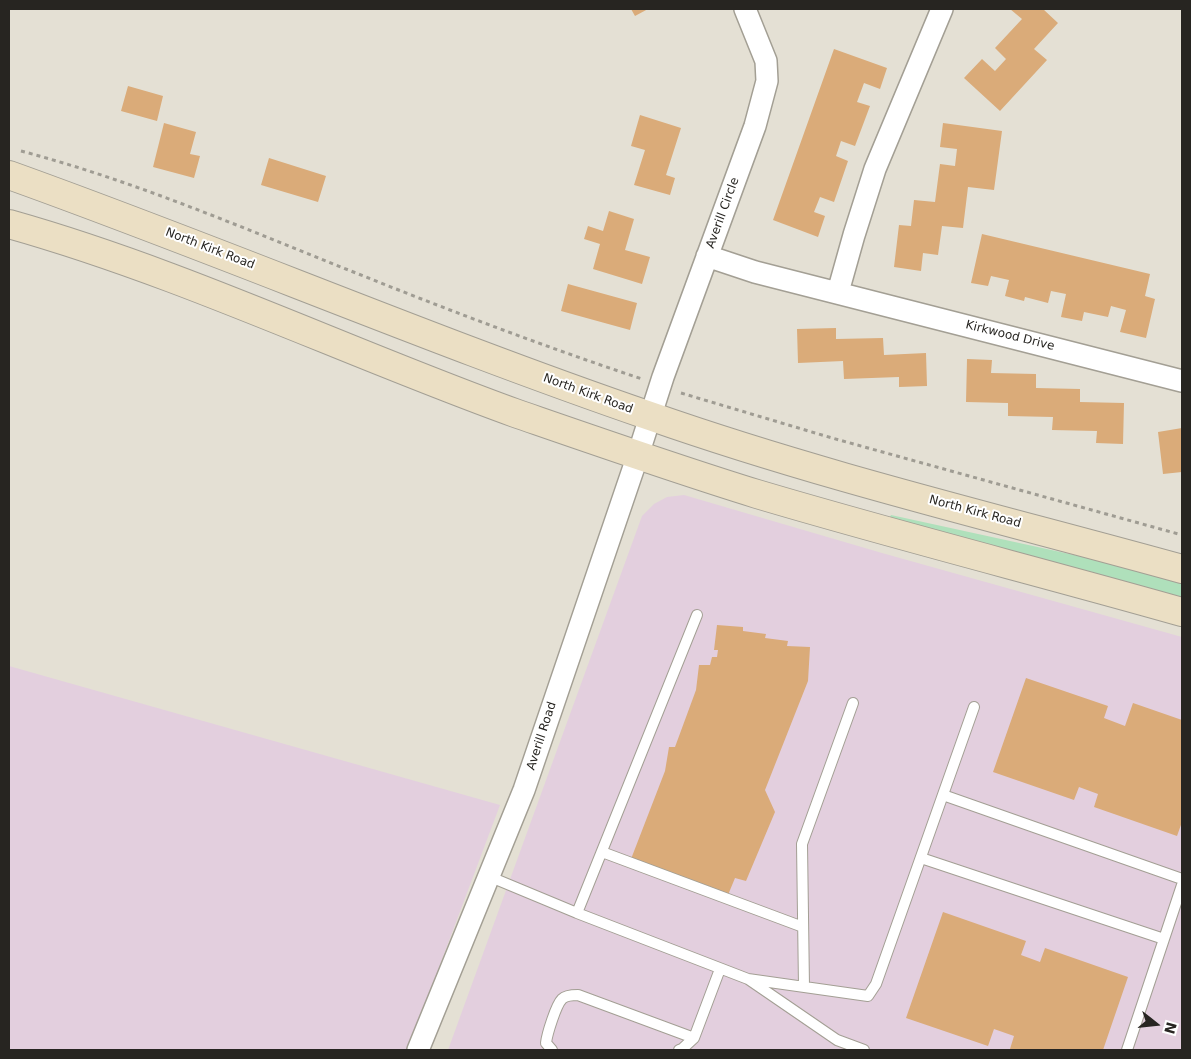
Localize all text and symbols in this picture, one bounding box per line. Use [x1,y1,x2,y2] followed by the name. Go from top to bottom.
[704,176,742,250] street label: Averill Circle
[163,225,257,273] street label: North Kirk Road
[964,318,1056,354] street label: Kirkwood Drive
[541,371,635,417] street label: North Kirk Road
[928,493,1022,531] street label: North Kirk Road
[524,700,560,772] street label: Averill Road
[1131,999,1181,1049] north arrow
[1161,1020,1180,1036] text: N

